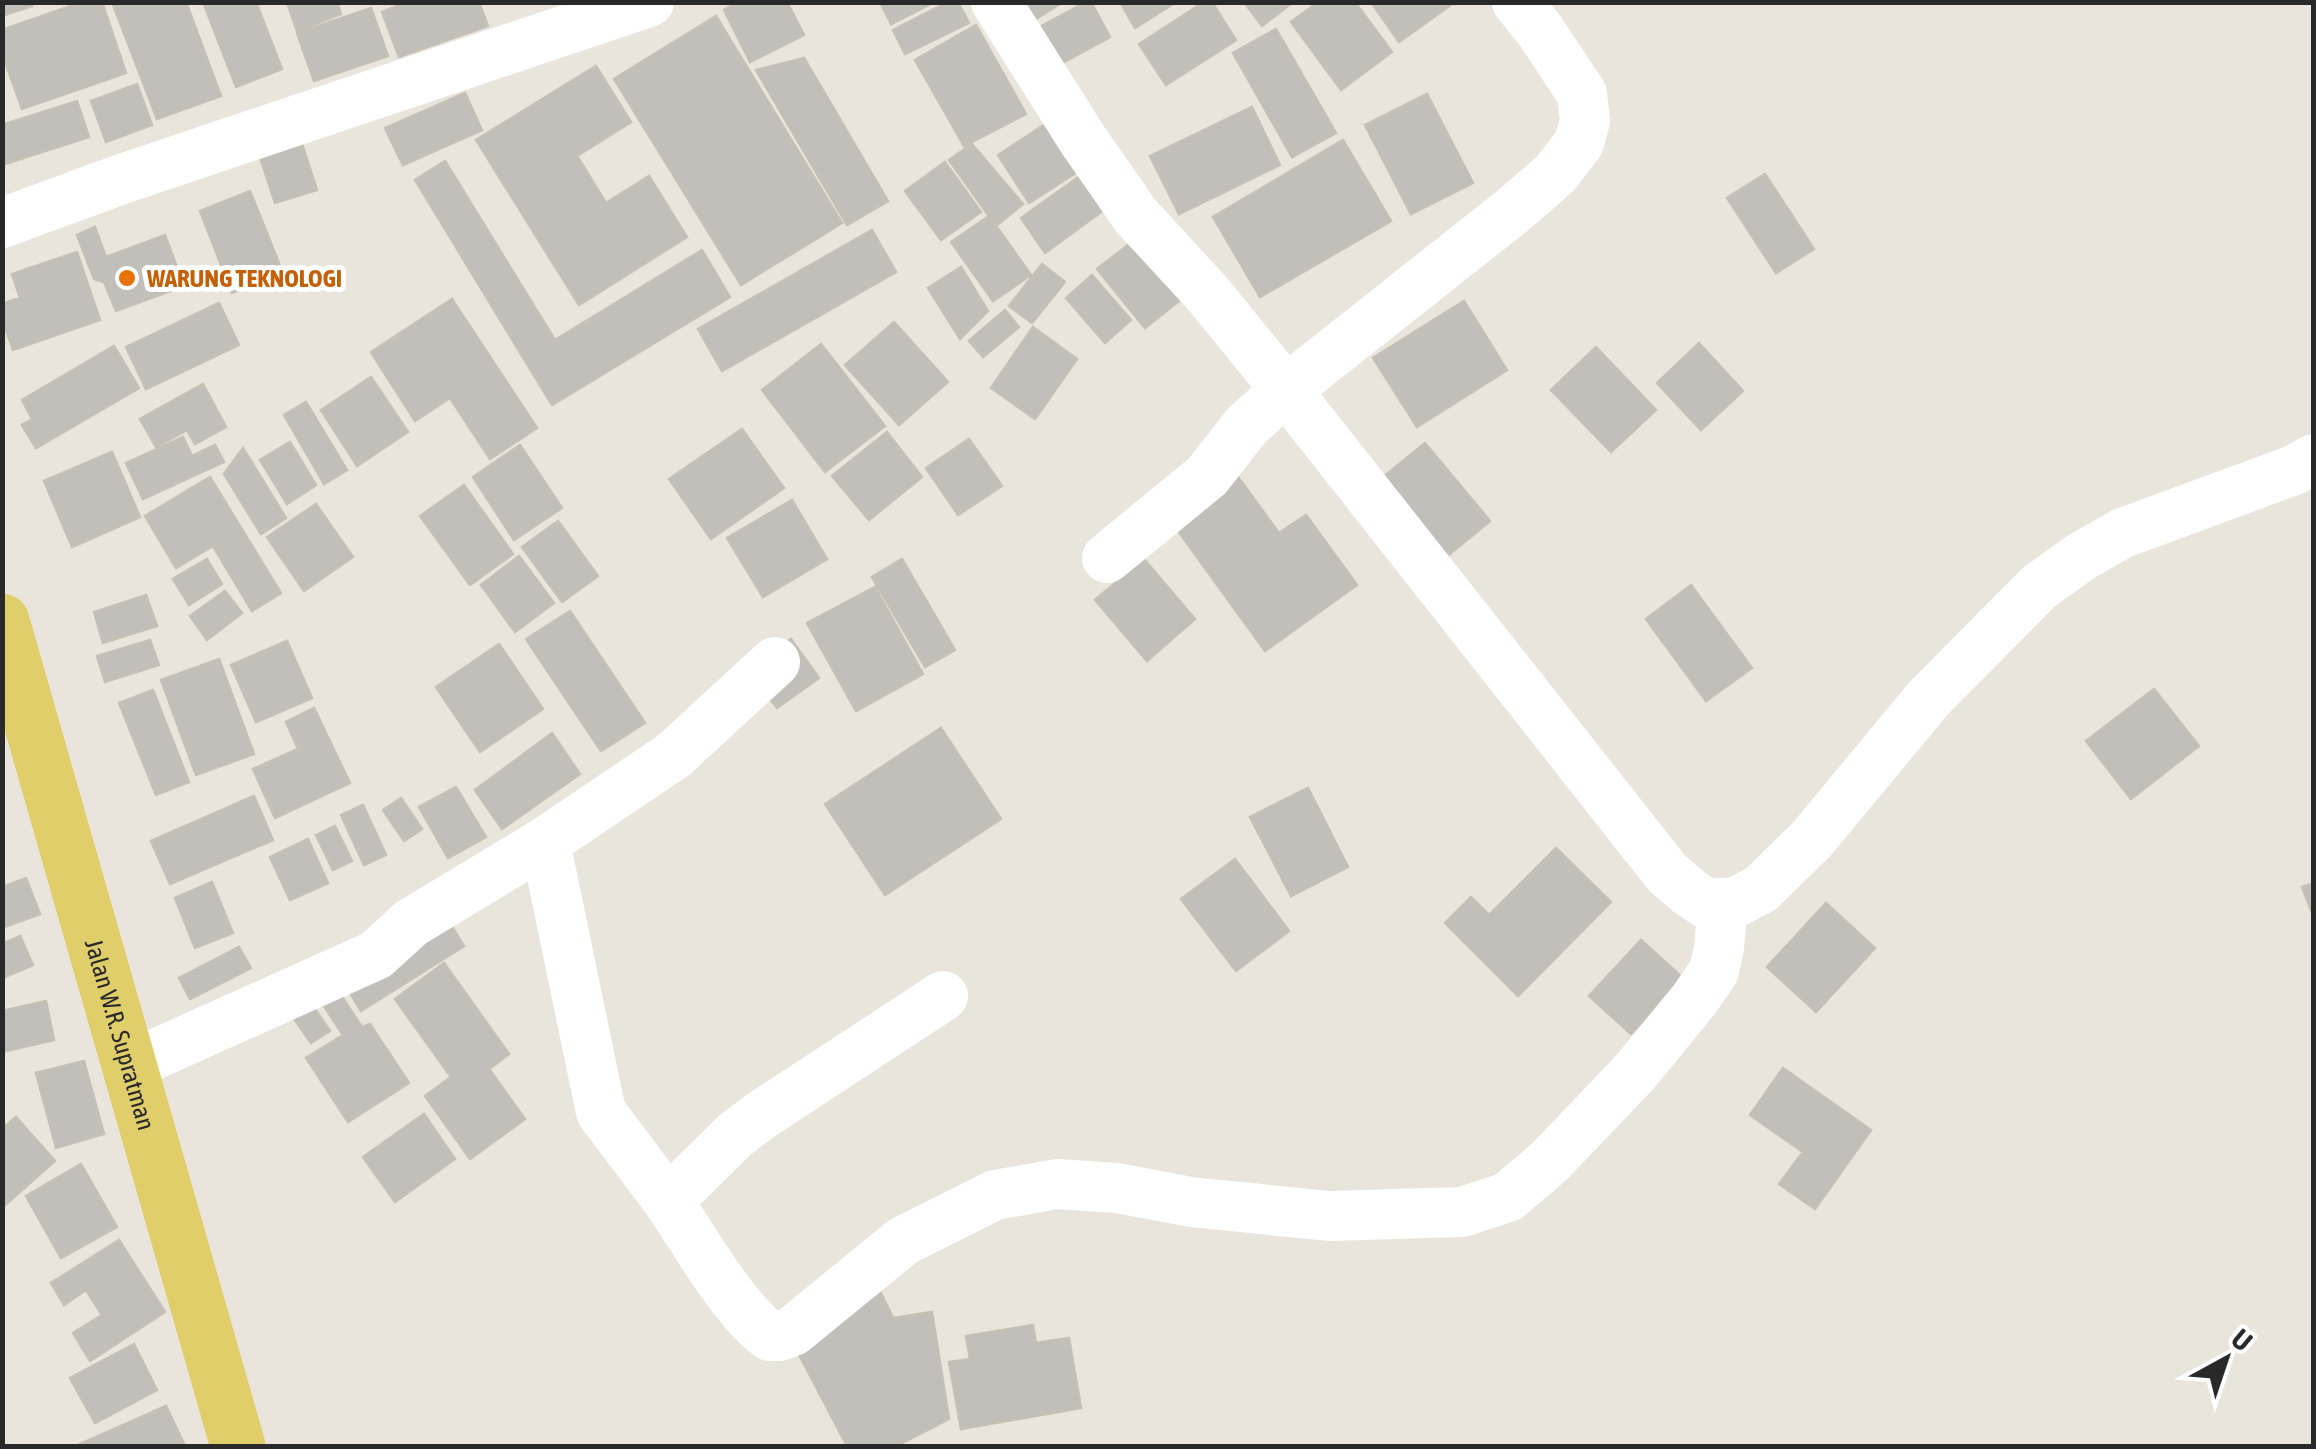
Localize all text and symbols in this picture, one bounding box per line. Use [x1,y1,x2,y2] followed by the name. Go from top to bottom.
[146,264,342,292] place label: WARUNG TEKNOLOGI
[116,267,138,289] marker: WARUNG TEKNOLOGI
[80,936,161,1133] street label: Jalan W.R. Supratman
[2176,1309,2276,1409] north arrow
[2225,1322,2259,1357] text: U

